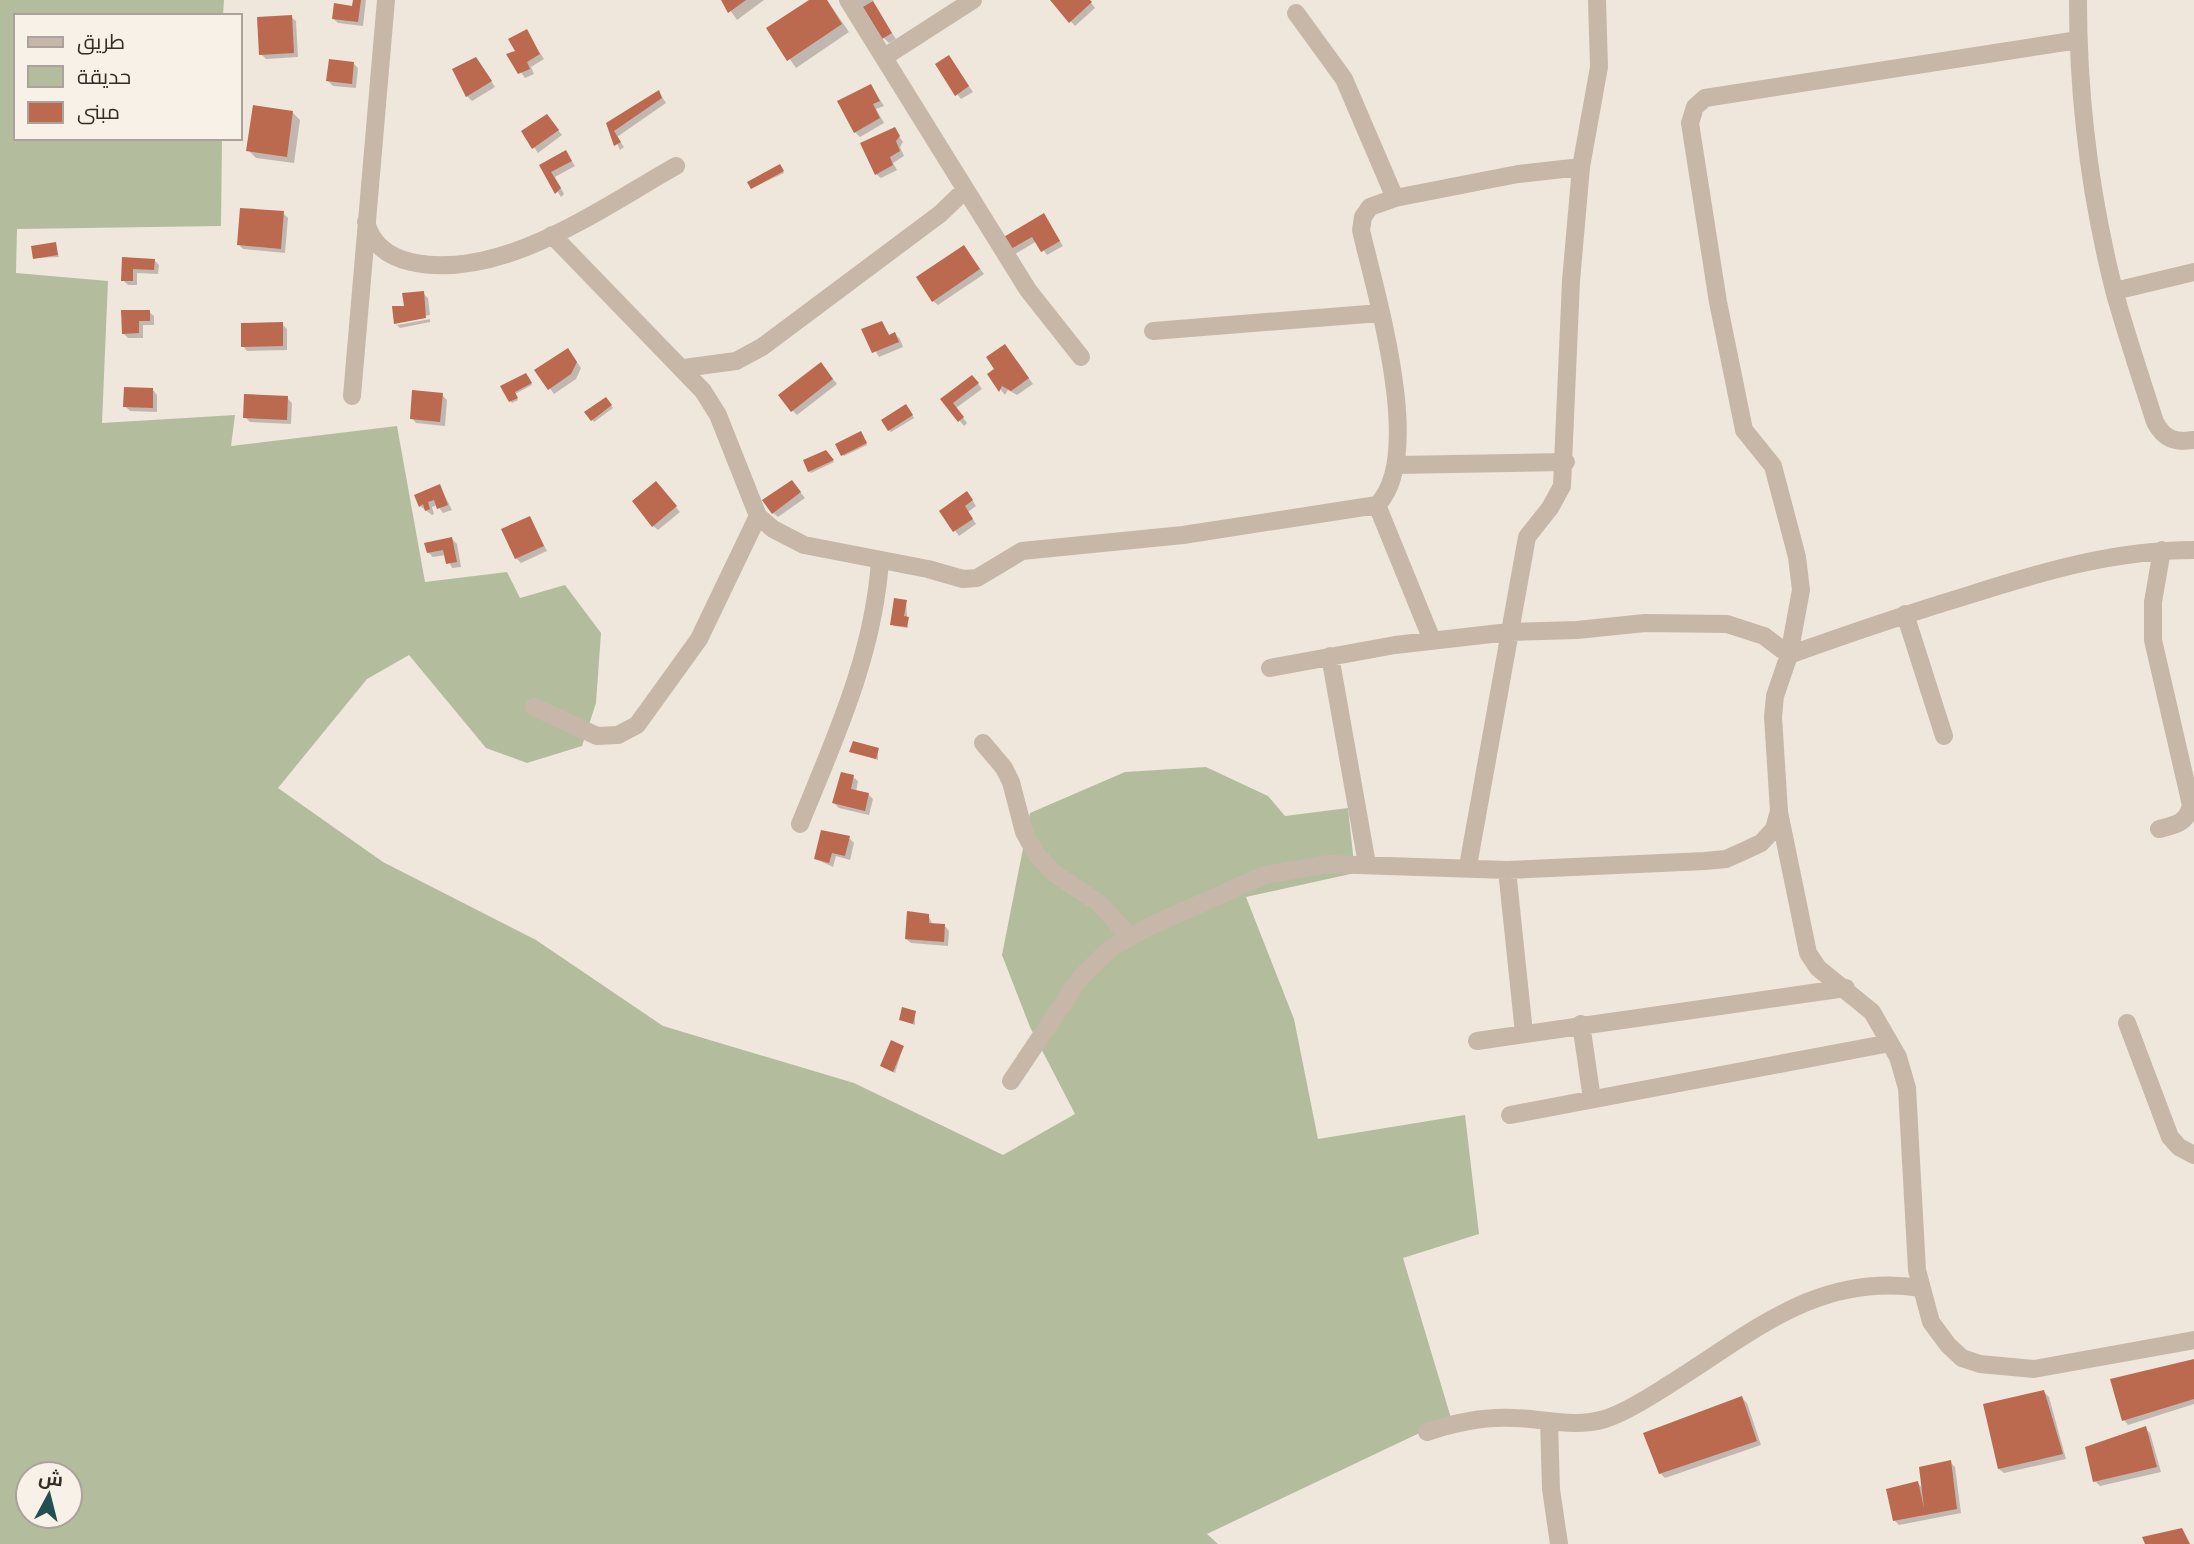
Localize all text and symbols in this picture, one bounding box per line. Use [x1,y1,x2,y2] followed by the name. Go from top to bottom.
[14,14,242,140] legend
[77,29,125,55] text: طريق
[77,64,131,90] text: حديقة
[77,99,120,125] text: مبنى
[14,1460,84,1530] north arrow
[38,1466,65,1492] text: ش

